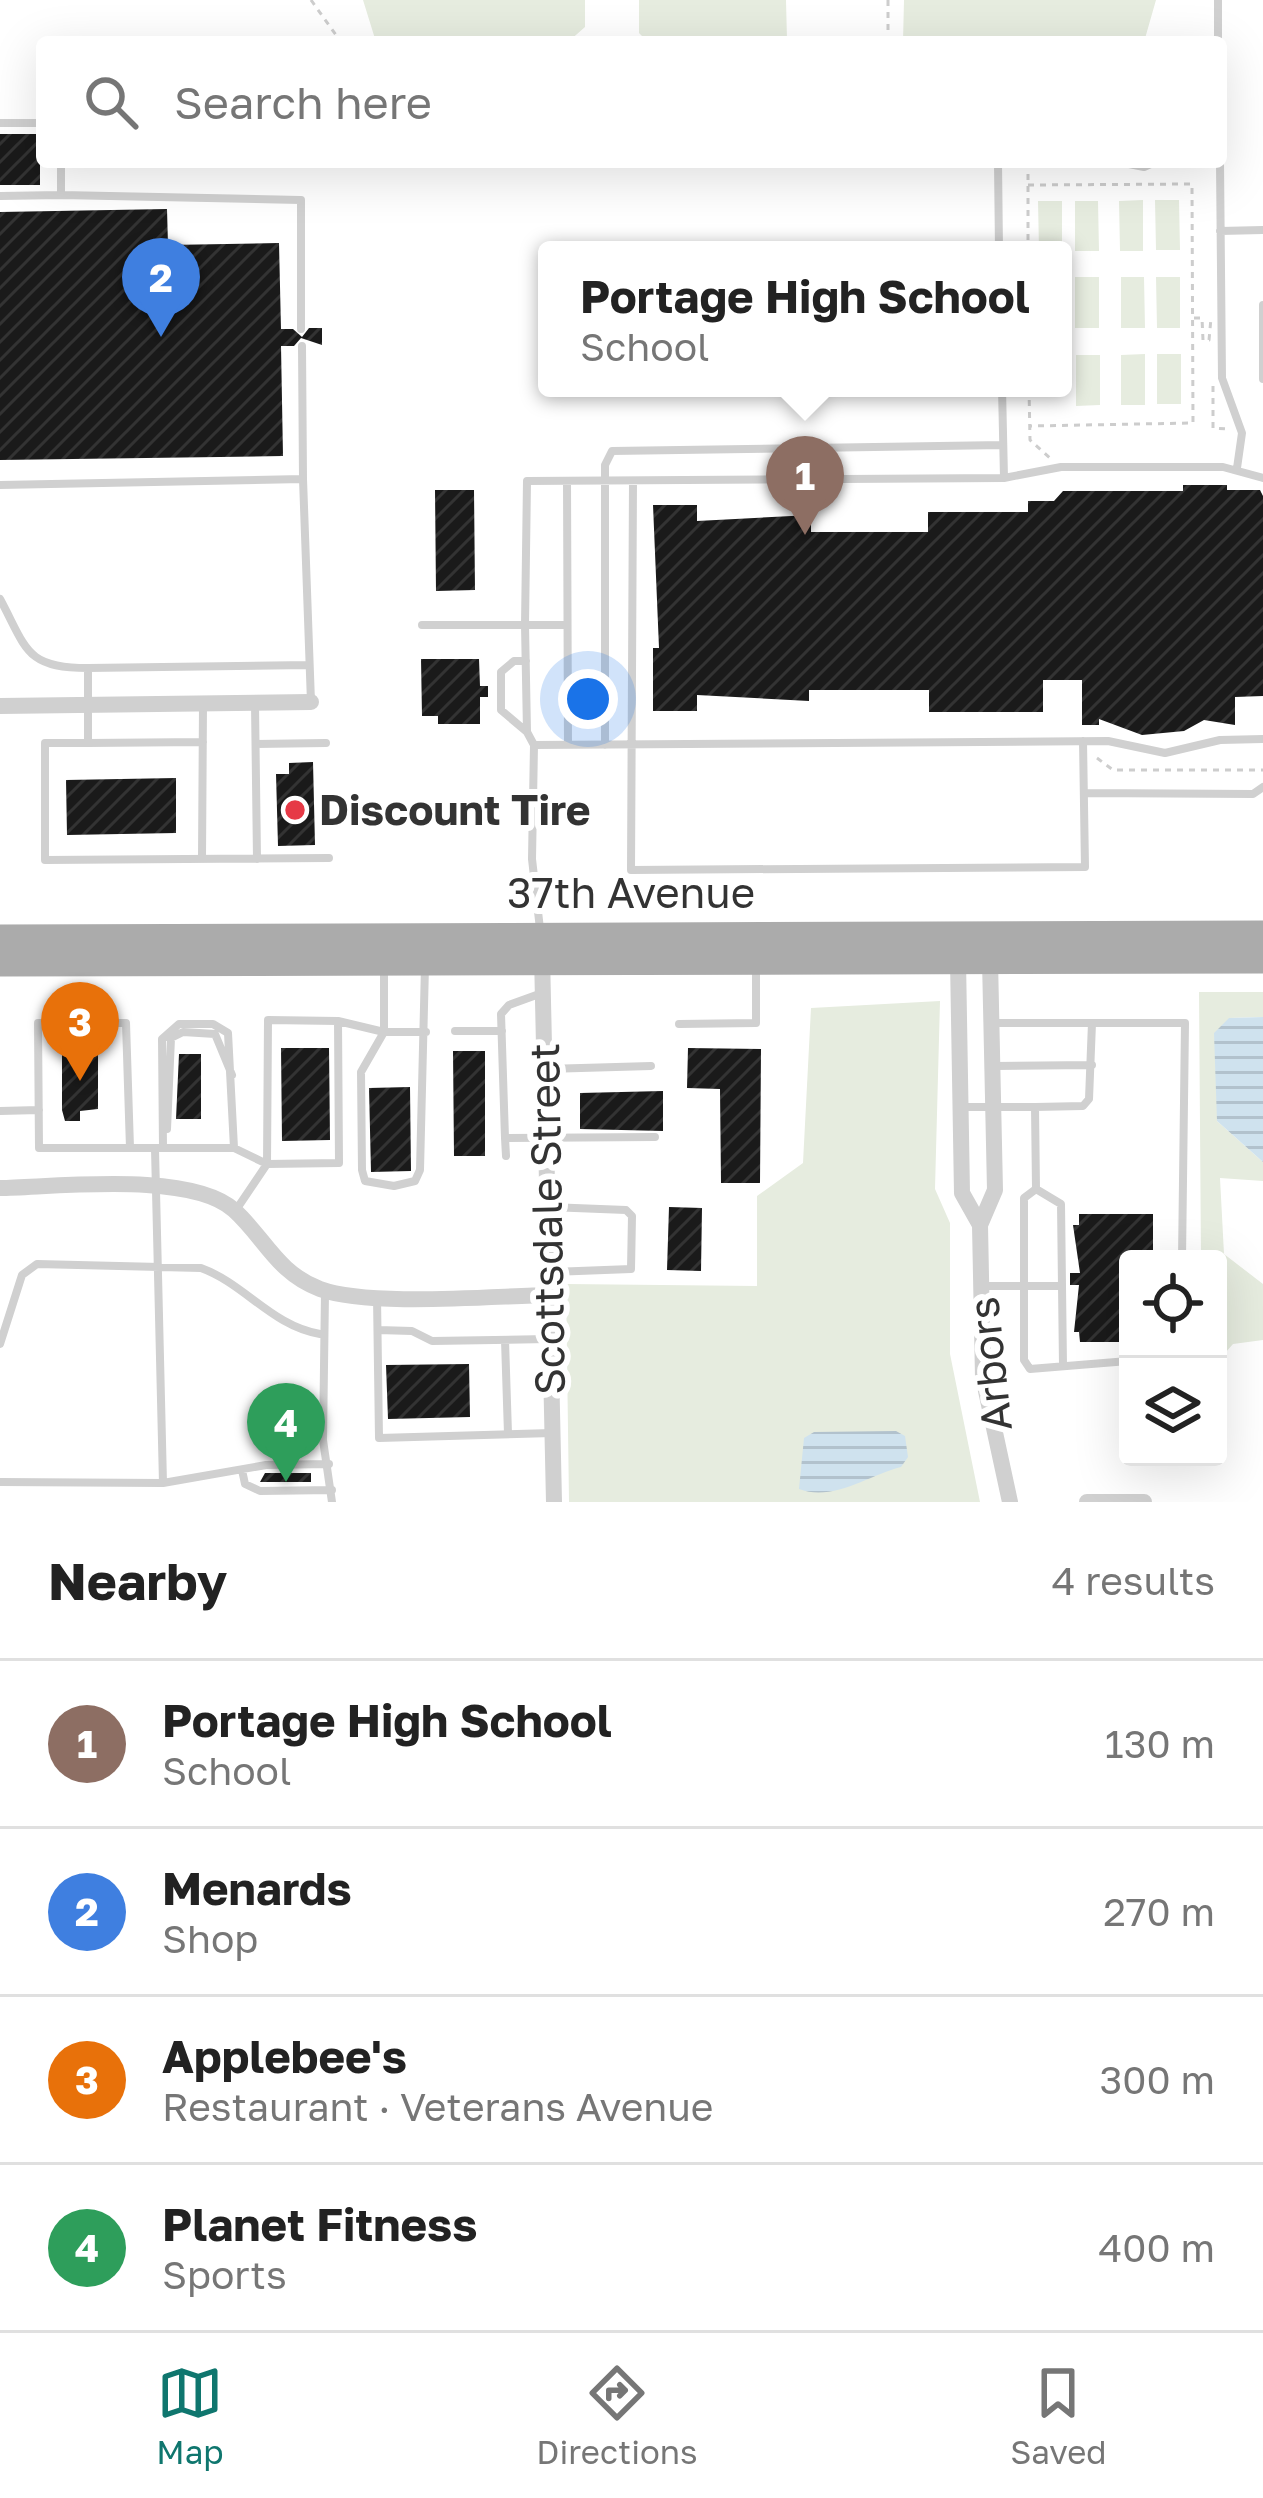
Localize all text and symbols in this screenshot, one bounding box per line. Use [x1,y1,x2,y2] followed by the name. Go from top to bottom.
[36,36,1227,168] search box
[78,69,144,135] icon: search
[174,75,432,129] text: Search here
[122,238,200,337] pin: 2
[538,241,1072,397] popup
[580,269,1030,323] text: Portage High School
[580,323,710,370] text: School
[766,436,844,535] pin: 1
[558,669,618,729] your location
[319,784,590,834] place label: Discount Tire
[282,797,308,823] marker: Discount Tire
[507,867,755,917] street label: 37th Avenue
[41,982,119,1081] pin: 3
[518,1043,574,1396] street label: Scottsdale Street
[1119,1250,1227,1466] map controls
[1119,1250,1227,1358] button: locate
[957,1295,1021,1433] street label: Arbors
[1119,1358,1227,1466] button: layers
[247,1383,325,1482] pin: 4
[48,1550,227,1611] text: Nearby
[1052,1557,1215,1604] text: 4 results
[162,1693,612,1747] text: Portage High School
[77,1720,97,1767] text: 1
[1105,1720,1215,1767] text: 130 m
[162,1747,291,1794] text: School
[162,1861,352,1915] text: Menards
[75,1888,99,1935] text: 2
[1103,1888,1215,1935] text: 270 m
[162,1915,258,1962] text: Shop
[162,2029,407,2083] text: Applebee's
[75,2056,99,2103] text: 3
[1100,2056,1215,2103] text: 300 m
[162,2083,713,2130] text: Restaurant · Veterans Avenue
[162,2197,477,2251] text: Planet Fitness
[75,2224,99,2271] text: 4
[1099,2224,1215,2271] text: 400 m
[162,2251,287,2298] text: Sports
[156,2360,224,2471] tab: Map
[536,2360,698,2471] tab: Directions
[1010,2360,1107,2471] tab: Saved

